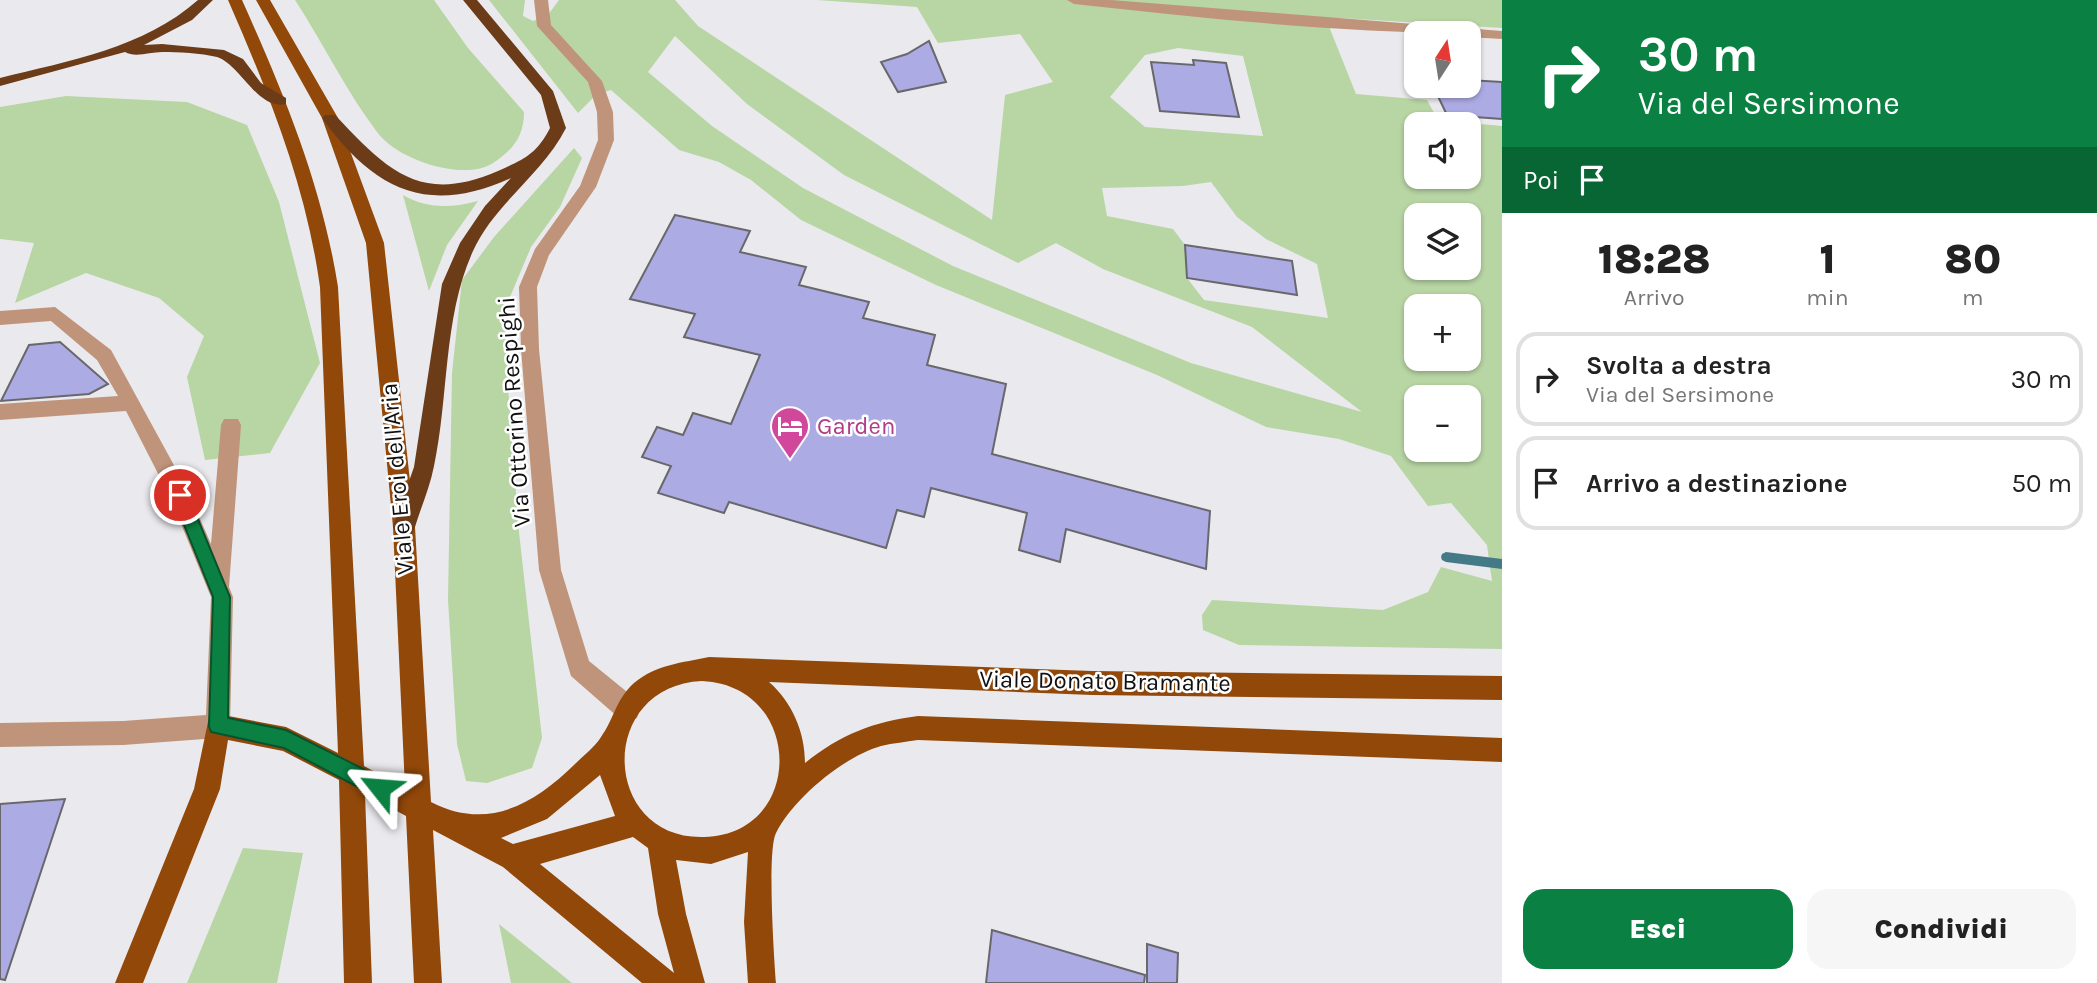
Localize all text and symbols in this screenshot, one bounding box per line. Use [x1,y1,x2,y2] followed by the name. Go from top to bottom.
[1404,21,1480,98] north arrow
[1404,21,1481,462] map controls
[1638,26,1758,83] text: 30 m
[1523,28,1614,119] icon: right
[1638,85,1900,122] text: Via del Sersimone
[1404,112,1481,189] button: sound
[1573,161,1611,199] icon: arrive
[1523,165,1559,196] text: Poi
[1404,203,1481,280] button: layers
[1598,234,1711,284] text: 18:28
[1819,234,1836,284] text: 1
[1944,234,2001,284] text: 80
[1624,284,1685,311] text: Arrivo
[1806,284,1849,311] text: min
[1962,284,1984,311] text: m
[1404,294,1481,371] button: +
[492,296,536,528] street label: Via Ottorino Respighi
[1586,350,1772,381] text: Svolta a destra
[1527,360,1565,398] icon: right
[2011,364,2072,395] text: 30 m
[1586,381,1774,408] text: Via del Sersimone
[375,382,419,576] street label: Viale Eroi dell'Aria
[1404,385,1481,462] button: −
[769,405,811,460] hotel icon: Garden
[817,412,895,440] place label: Garden
[1527,464,1565,502] icon: arrive
[150,465,210,525] pin
[1586,468,1848,499] text: Arrivo a destinazione
[2011,468,2072,499] text: 50 m
[161,476,199,514] icon: arrive
[979,665,1231,697] street label: Viale Donato Bramante
[343,751,417,825] position arrow
[1523,889,1793,969] button: Esci
[1807,889,2076,969] button: Condividi

